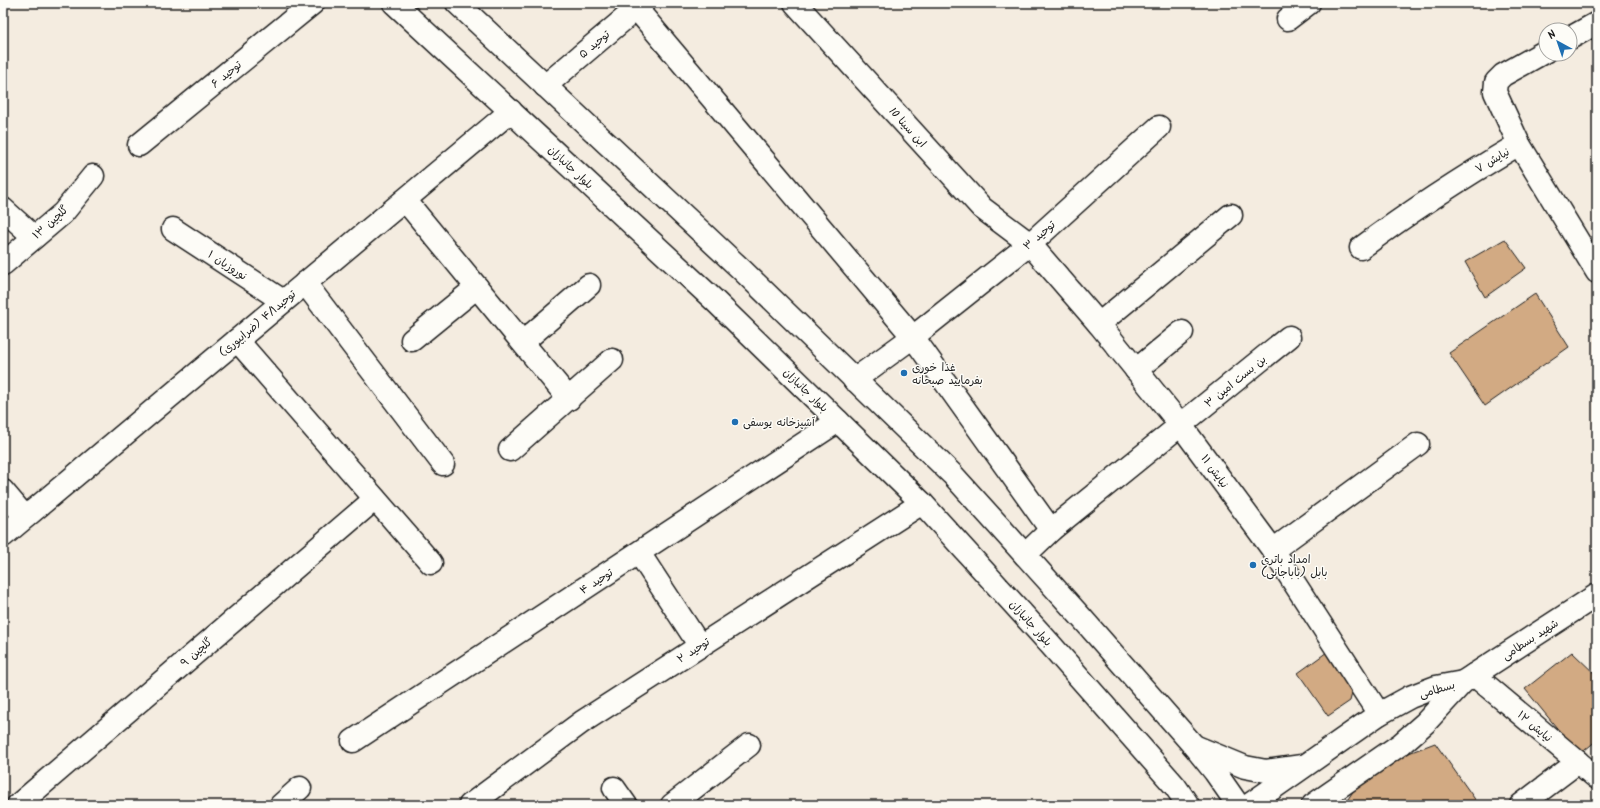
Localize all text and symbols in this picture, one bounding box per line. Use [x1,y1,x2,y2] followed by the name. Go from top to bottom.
[1538,22,1578,62] north arrow
[575,26,615,63] street label: توحید ۵
[1544,26,1561,44] text: N
[207,56,247,93] street label: توحید ۶
[884,103,930,152] street label: ابن سینا 10
[543,142,597,194] street label: بلوار جانبازان
[1472,143,1513,178] street label: نیایش ۷
[28,201,73,244] street label: گلچین ۱۳
[1019,216,1060,255] street label: توحید ۳
[204,246,251,286] street label: نوروزیان ۱
[215,285,301,362] street label: توحید۴/۱ (ضرابپوری)
[1201,351,1270,412] street label: بن بست امین ۳
[912,359,983,390] place label: غذا خوری بفرمایید صبحانه
[779,364,832,417] street label: بلوار جانبازان
[899,368,909,378] marker: غذا خوری بفرمایید صبحانه
[743,414,816,432] place label: آشپزخانه یوسفی
[730,417,740,427] marker: آشپزخانه یوسفی
[1196,451,1233,492] street label: نیایش ۱۱
[1261,551,1328,582] place label: امداد باتری بابل (باباجانی)
[1248,560,1258,570] marker: امداد باتری بابل (باباجانی)
[576,564,618,599] street label: توحید ۴
[1004,596,1056,651] street label: بلوار جانبازان
[1499,615,1563,665] street label: شهید بسطامی
[673,633,714,668] street label: توحید ۲
[177,634,217,672] street label: گلچین ۹
[1417,676,1457,704] street label: بسطامی
[1513,707,1556,747] street label: نیایش ۱۲

